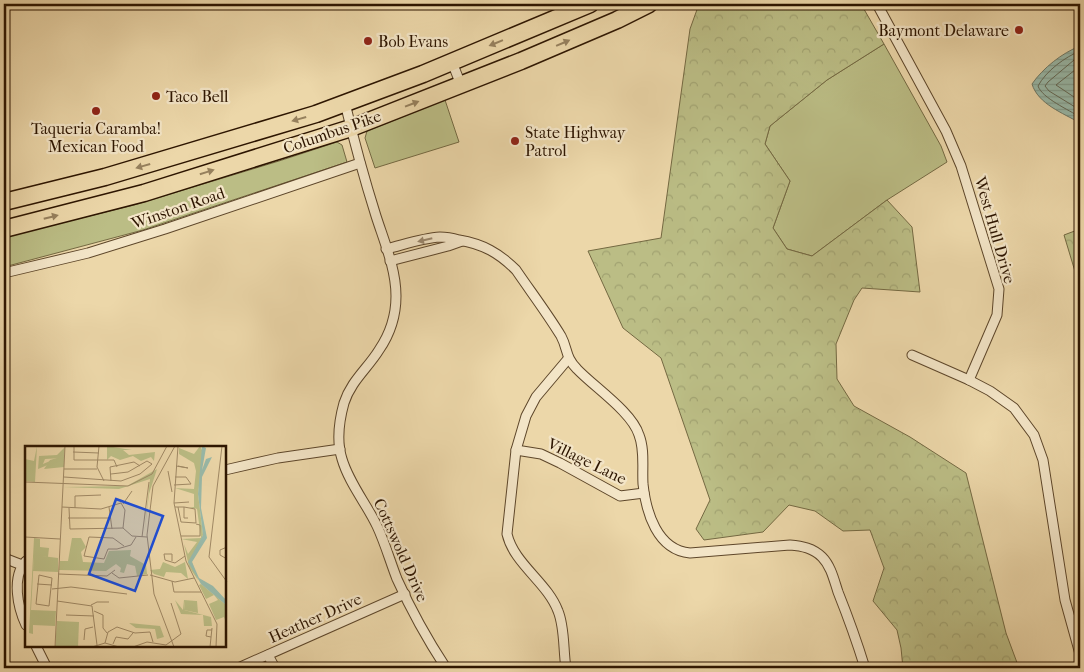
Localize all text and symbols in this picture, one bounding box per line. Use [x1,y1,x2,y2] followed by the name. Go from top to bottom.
[878,21,1009,40] place label: Baymont Delaware
[1013,24,1025,36] marker: Baymont Delaware
[378,32,448,51] place label: Bob Evans
[362,35,374,47] marker: Bob Evans
[556,39,570,47] one-way arrow
[489,40,504,48] one-way arrow
[166,87,229,106] place label: Taco Bell
[150,90,162,102] marker: Taco Bell
[405,100,420,108] one-way arrow
[90,105,102,117] marker: Taqueria Caramba! Mexican Food
[281,106,384,158] street label: Columbus Pike
[291,115,306,123] one-way arrow
[31,119,161,156] place label: Taqueria Caramba! Mexican Food
[525,123,626,160] place label: State Highway Patrol
[509,135,521,147] marker: State Highway Patrol
[136,162,151,170] one-way arrow
[200,167,215,175] one-way arrow
[970,173,1019,286] street label: West Hull Drive
[128,183,227,233] street label: Winston Road
[44,213,59,221] one-way arrow
[417,236,432,244] one-way arrow
[544,433,630,488] street label: Village Lane
[25,446,226,647] inset map
[370,495,432,605] street label: Cottswold Drive
[266,589,364,647] street label: Heather Drive

